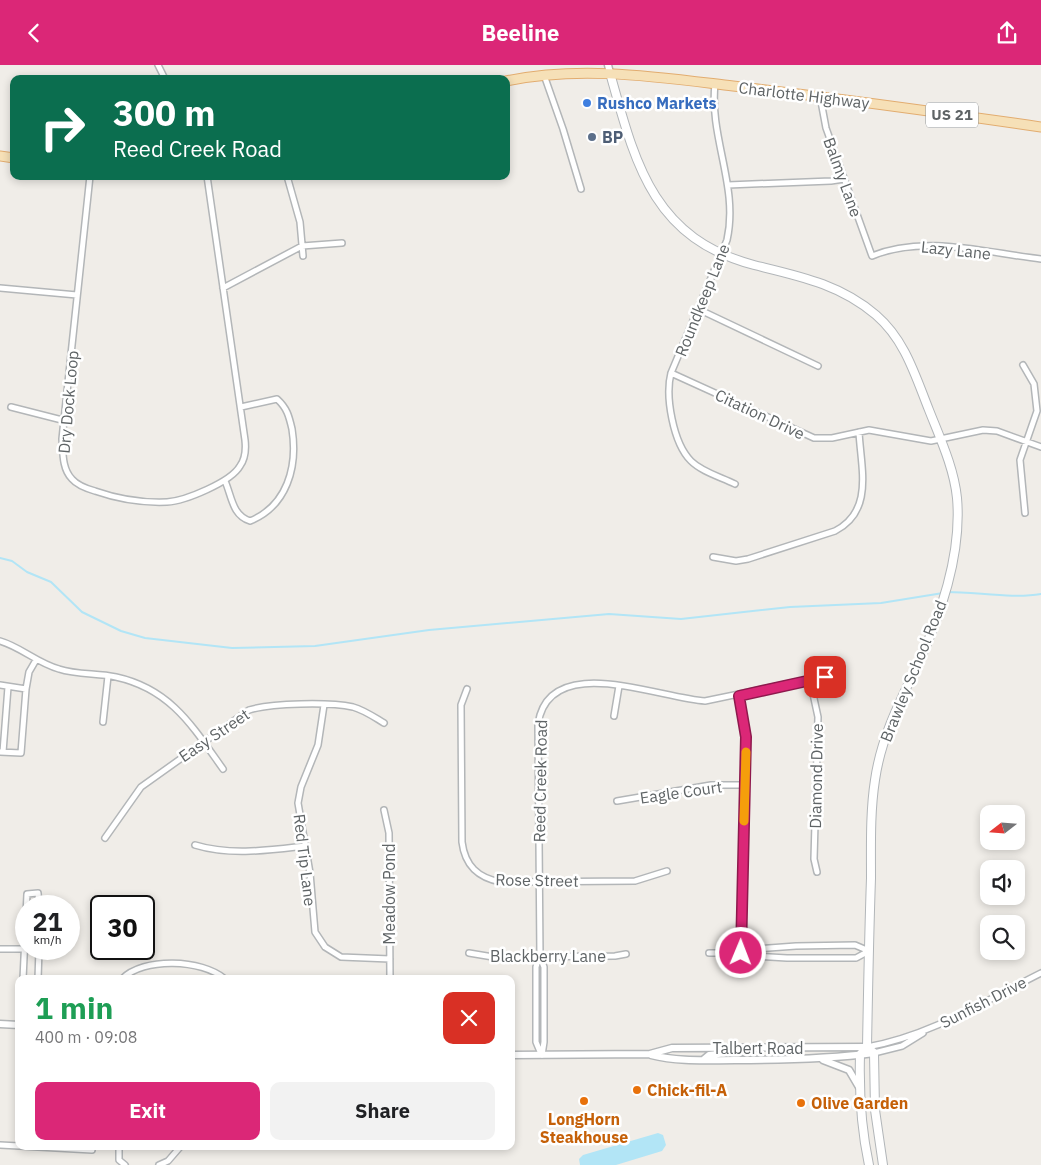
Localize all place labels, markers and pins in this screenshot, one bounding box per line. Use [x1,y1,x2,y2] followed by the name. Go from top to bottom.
[597,93,717,113] place label: Rushco Markets
[581,97,593,109] marker: Rushco Markets
[602,127,623,147] place label: BP
[586,131,598,143] marker: BP
[804,656,846,698] pin
[647,1080,727,1100] place label: Chick-fil-A
[631,1084,643,1096] marker: Chick-fil-A
[811,1093,908,1113] place label: Olive Garden
[578,1095,590,1107] marker: LongHorn Steakhouse
[795,1097,807,1109] marker: Olive Garden
[540,1109,628,1147] place label: LongHorn Steakhouse

